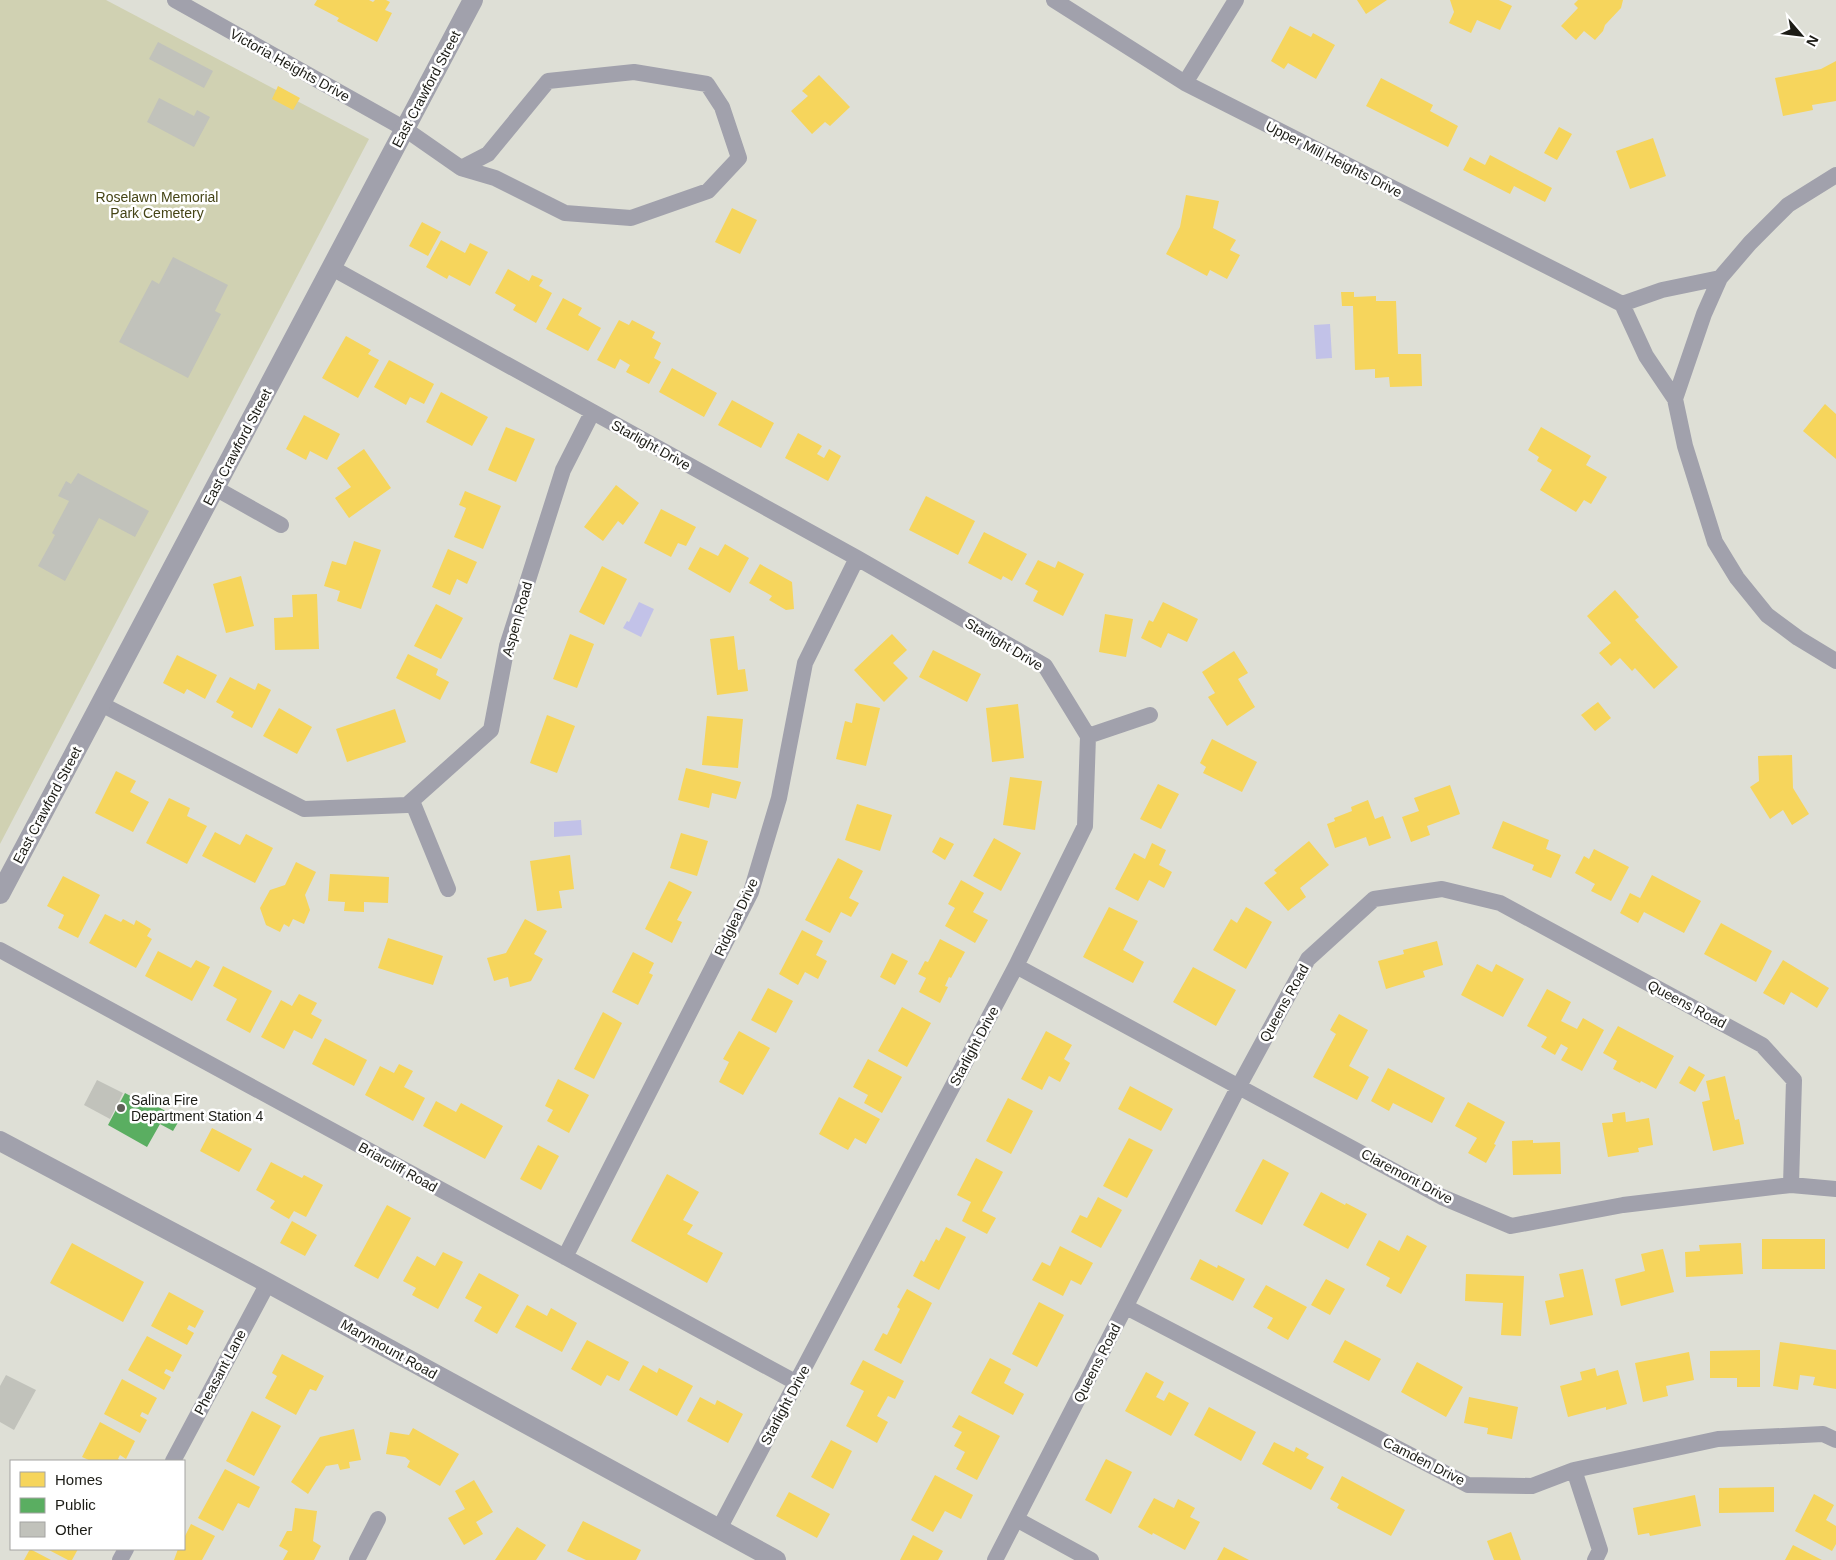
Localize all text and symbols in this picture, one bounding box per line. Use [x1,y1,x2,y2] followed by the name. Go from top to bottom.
[1776,10,1826,60] north arrow
[227,25,353,105] street label: Victoria Heights Drive
[388,28,464,150] street label: East Crawford Street
[1803,33,1822,49] text: N
[1263,118,1405,200] street label: Upper Mill Heights Drive
[96,189,218,221] park label: Roselawn Memorial Park Cemetery
[199,386,275,508] street label: East Crawford Street
[609,417,694,473] street label: Starlight Drive
[499,580,535,658] street label: Aspen Road
[962,615,1046,674] street label: Starlight Drive
[9,744,85,866] street label: East Crawford Street
[711,875,761,958] street label: Ridglea Drive
[1256,961,1312,1045] street label: Queens Road
[1645,977,1729,1031] street label: Queens Road
[946,1003,1002,1089] street label: Starlight Drive
[131,1092,264,1124] place label: Salina Fire Department Station 4
[115,1102,127,1114] marker: Salina Fire Department Station 4
[356,1139,440,1195] street label: Briarcliff Road
[1359,1145,1456,1207] street label: Claremont Drive
[338,1316,440,1382] street label: Marymount Road
[1070,1321,1124,1405] street label: Queens Road
[191,1326,249,1417] street label: Pheasant Lane
[757,1362,813,1448] street label: Starlight Drive
[1381,1434,1468,1489] street label: Camden Drive
[10,1460,185,1550] legend
[55,1471,103,1488] text: Homes
[55,1496,96,1513] text: Public
[55,1521,93,1538] text: Other

